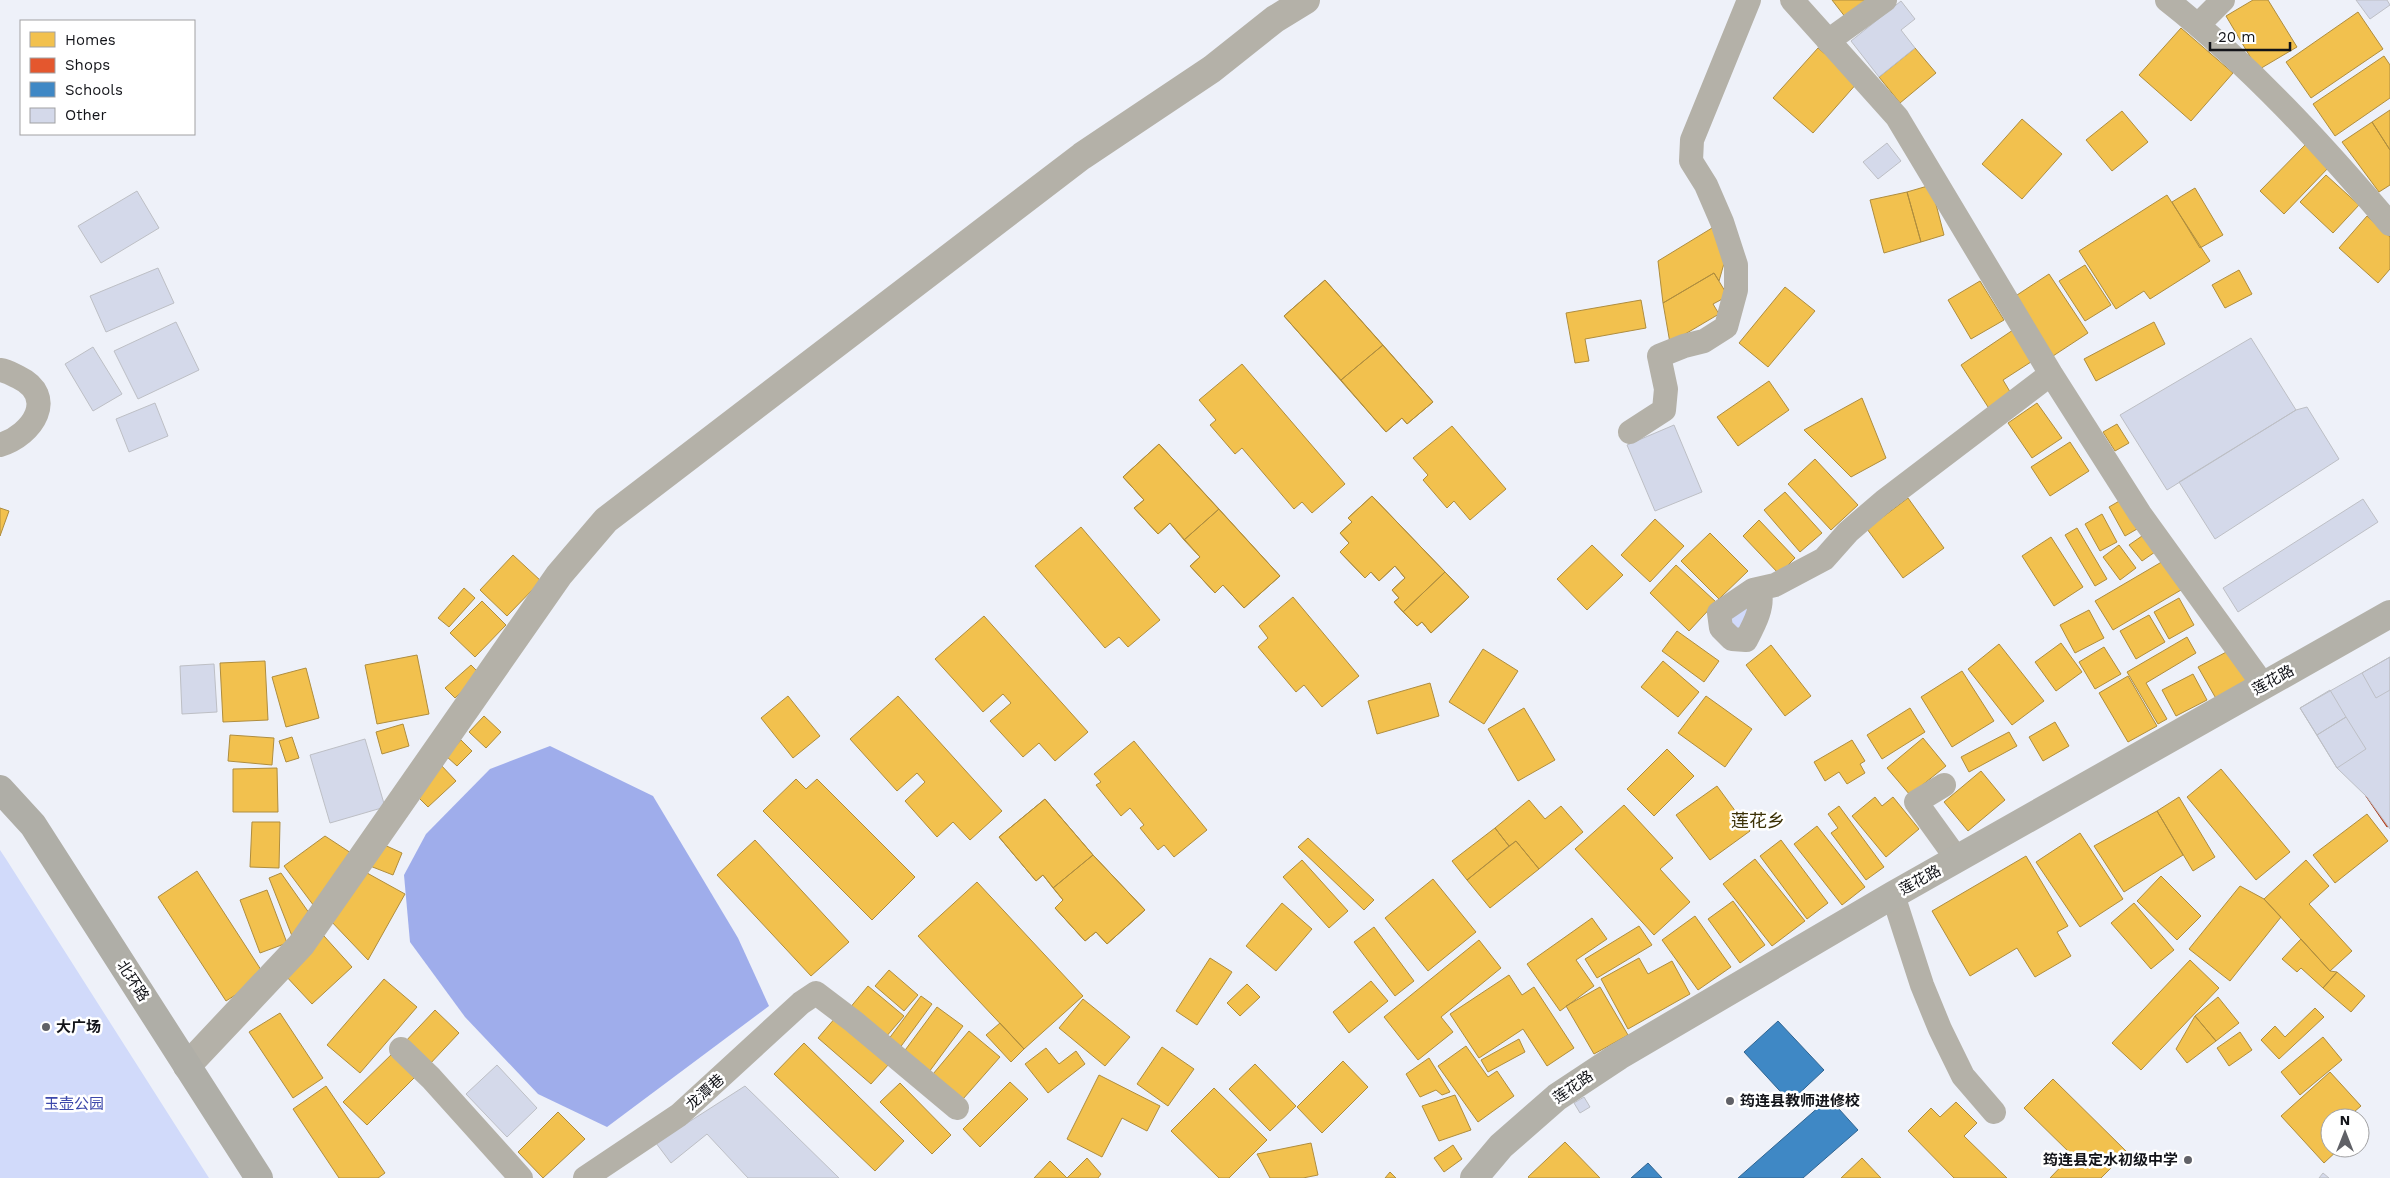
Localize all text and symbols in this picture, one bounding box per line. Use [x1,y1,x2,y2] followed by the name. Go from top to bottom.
[20,20,195,135] legend
[2210,20,2290,52] scale bar
[2218,28,2256,46] text: 20 m
[65,31,116,49] text: Homes
[65,56,110,74] text: Shops
[65,81,123,99] text: Schools
[65,106,107,124] text: Other
[2249,661,2297,699] street label: 莲花路
[1731,810,1785,831] district label: 莲花乡
[1896,861,1944,899] street label: 莲花路
[113,957,153,1005] street label: 北环路
[56,1018,101,1036] place label: 大广场
[40,1021,52,1033] marker: 大广场
[1549,1067,1597,1107] street label: 莲花路
[682,1070,728,1114] street label: 龙潭巷
[1740,1092,1860,1110] place label: 筠连县教师进修校
[44,1095,104,1113] park label: 玉壶公园
[1724,1095,1736,1107] marker: 筠连县教师进修校
[2320,1108,2370,1158] north arrow
[2340,1112,2350,1128] text: N
[2043,1151,2178,1169] place label: 筠连县定水初级中学
[2182,1154,2194,1166] marker: 筠连县定水初级中学

